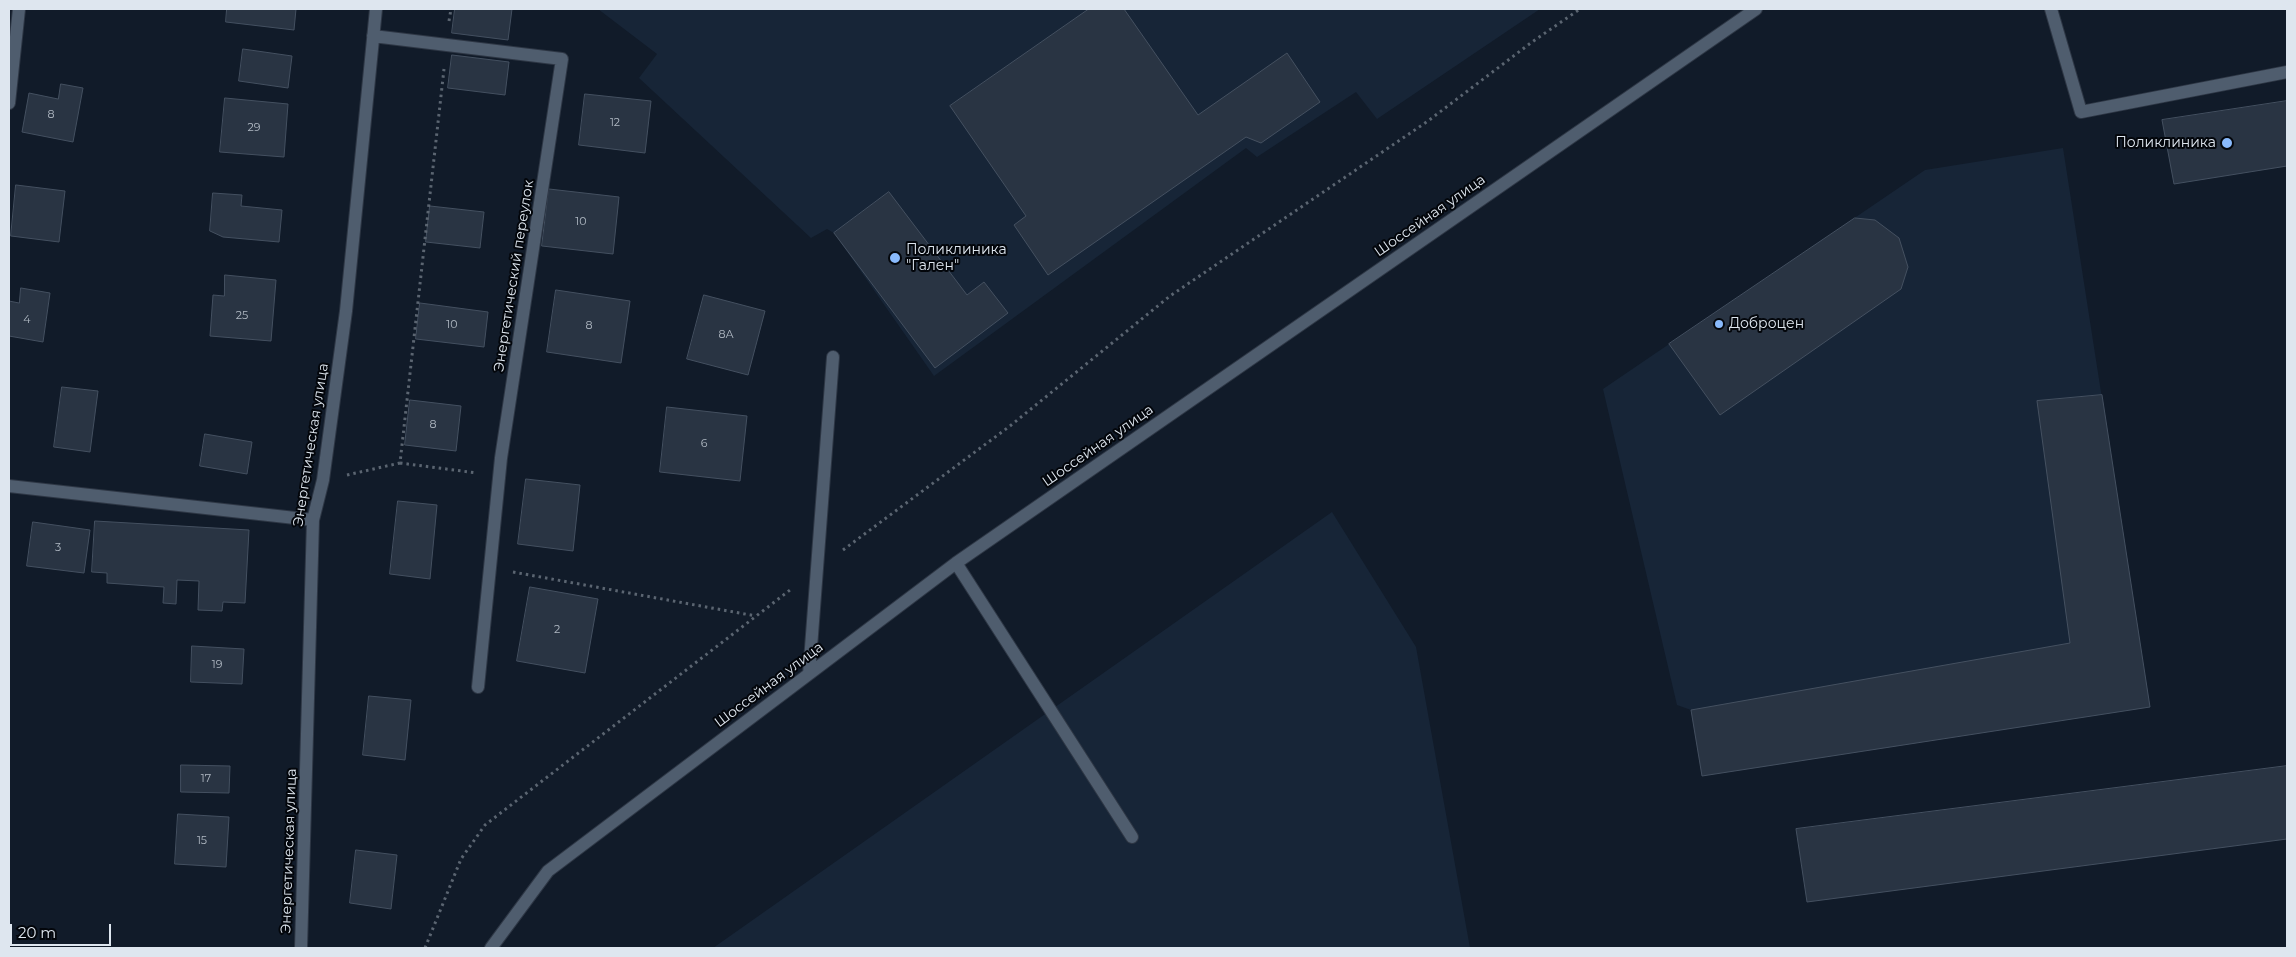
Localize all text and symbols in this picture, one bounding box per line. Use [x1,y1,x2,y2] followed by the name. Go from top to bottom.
[47,108,55,122] house number: 8
[610,116,620,130] house number: 12
[248,121,260,135] house number: 29
[2115,135,2216,151] place label: Поликлиника
[2220,136,2234,150] marker: Поликлиника
[1371,171,1489,261] street label: Шоссейная улица
[491,179,537,373] street label: Энергетический переулок
[575,215,587,229] house number: 10
[906,242,1007,274] place label: Поликлиника "Гален"
[888,251,902,265] marker: Поликлиника "Гален"
[236,309,248,323] house number: 25
[23,313,31,327] house number: 4
[1729,316,1804,332] place label: Доброцен
[446,318,458,332] house number: 10
[1713,318,1725,330] marker: Доброцен
[585,319,593,333] house number: 8
[718,328,734,342] house number: 8А
[290,362,332,528] street label: Энергетическая улица
[1039,401,1157,491] street label: Шоссейная улица
[429,418,437,432] house number: 8
[701,437,707,451] house number: 6
[55,541,61,555] house number: 3
[554,623,560,637] house number: 2
[711,639,827,731] street label: Шоссейная улица
[212,658,222,672] house number: 19
[278,768,300,934] street label: Энергетическая улица
[201,772,211,786] house number: 17
[197,834,207,848] house number: 15
[12,914,114,946] scale bar
[18,923,56,942] text: 20 m

